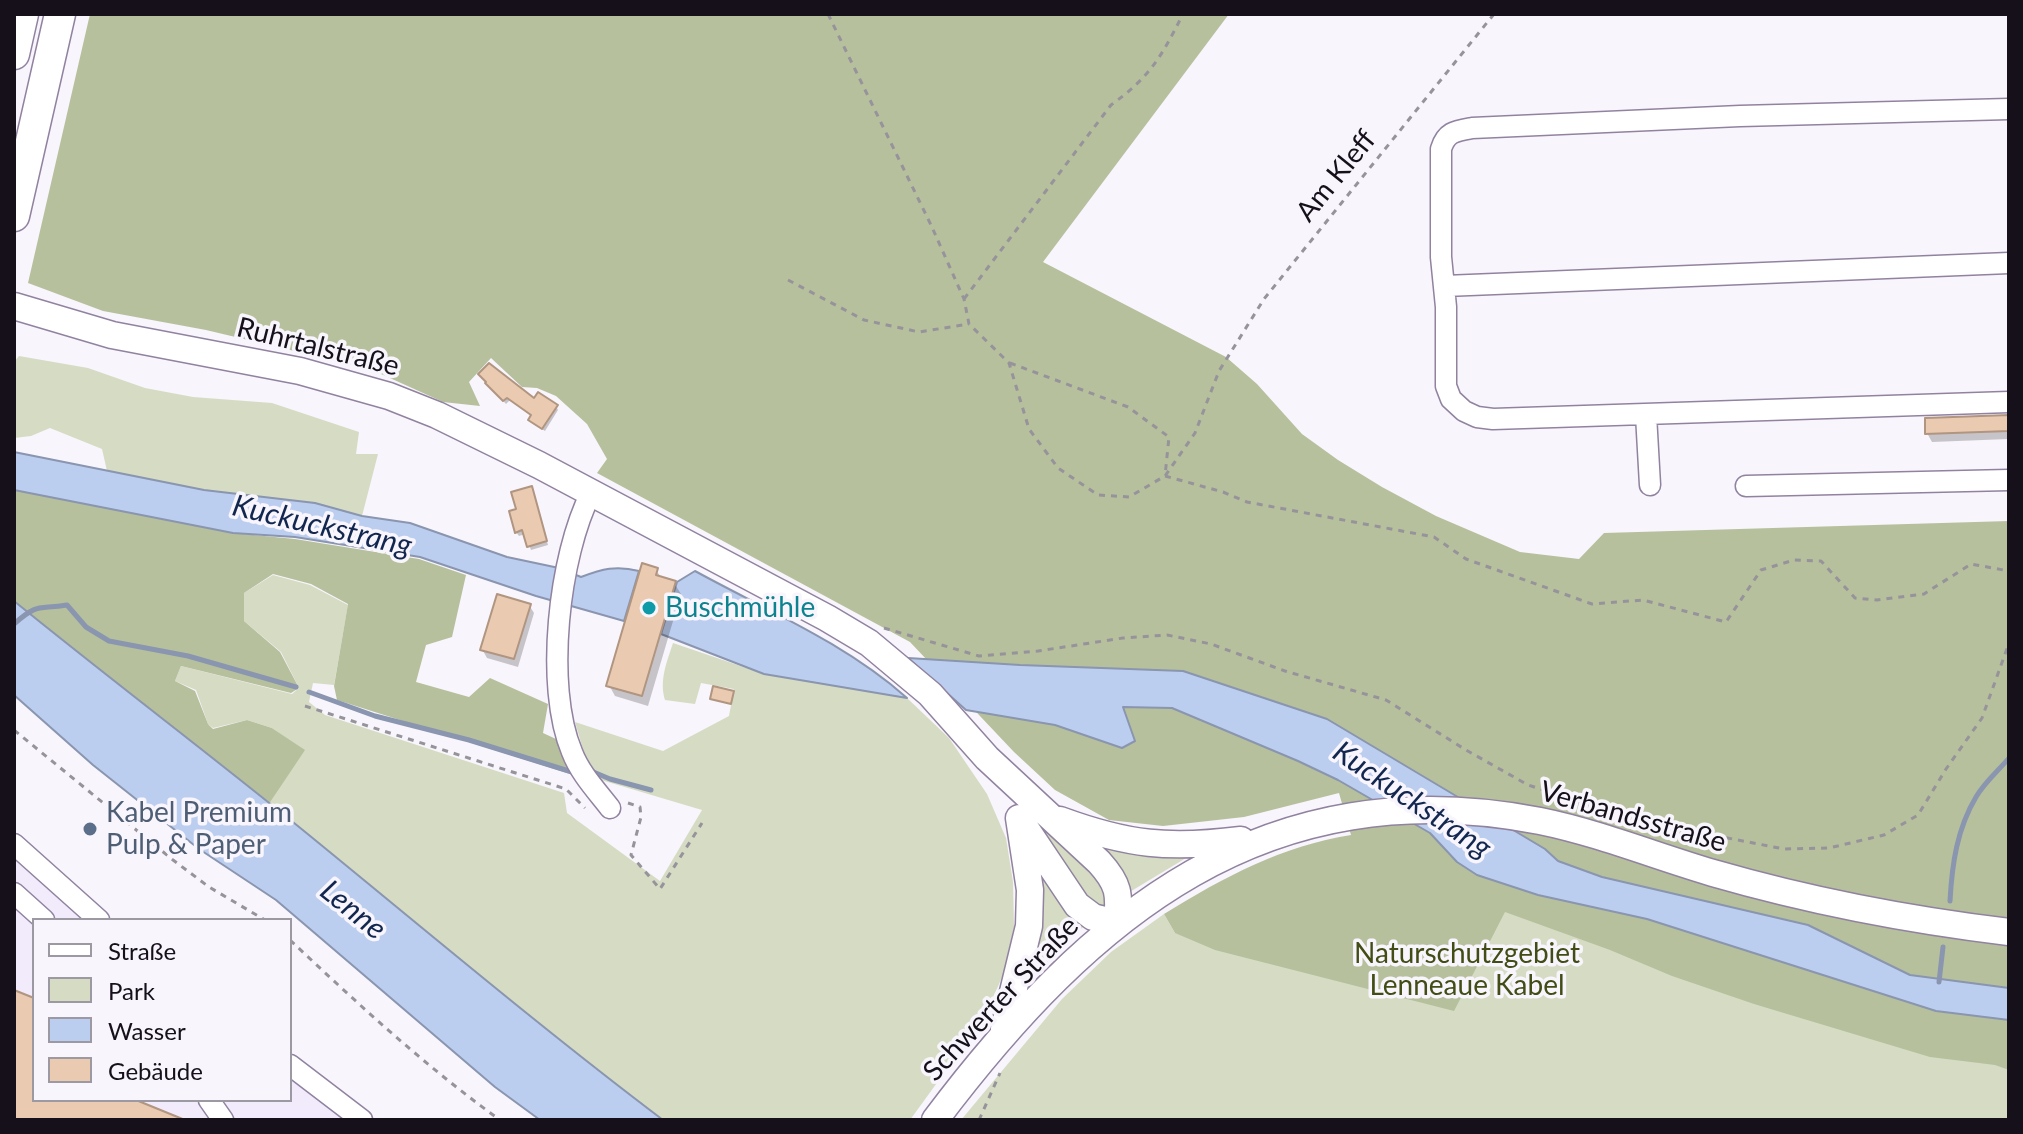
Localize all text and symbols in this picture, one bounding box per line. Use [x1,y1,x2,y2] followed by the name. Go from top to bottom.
[1289,124,1383,228] street label: Am Kleff
[233,311,403,383] street label: Ruhrtalstraße
[229,488,415,564] water label: Kuckuckstrang
[665,591,815,625] place label: Buschmühle
[640,599,658,617] marker: Buschmühle
[1326,734,1498,866] water label: Kuckuckstrang
[1536,774,1730,860] street label: Verbandsstraße
[106,796,292,862] place label: Kabel Premium Pulp & Paper
[81,820,99,838] marker: Kabel Premium Pulp & Paper
[313,873,393,947] water label: Lenne
[916,910,1086,1088] street label: Schwerter Straße
[32,918,292,1102] legend
[108,936,176,965] text: Straße
[1354,937,1580,1003] park label: Naturschutzgebiet Lenneaue Kabel
[108,976,155,1005] text: Park
[108,1016,186,1045] text: Wasser
[108,1056,203,1085] text: Gebäude

